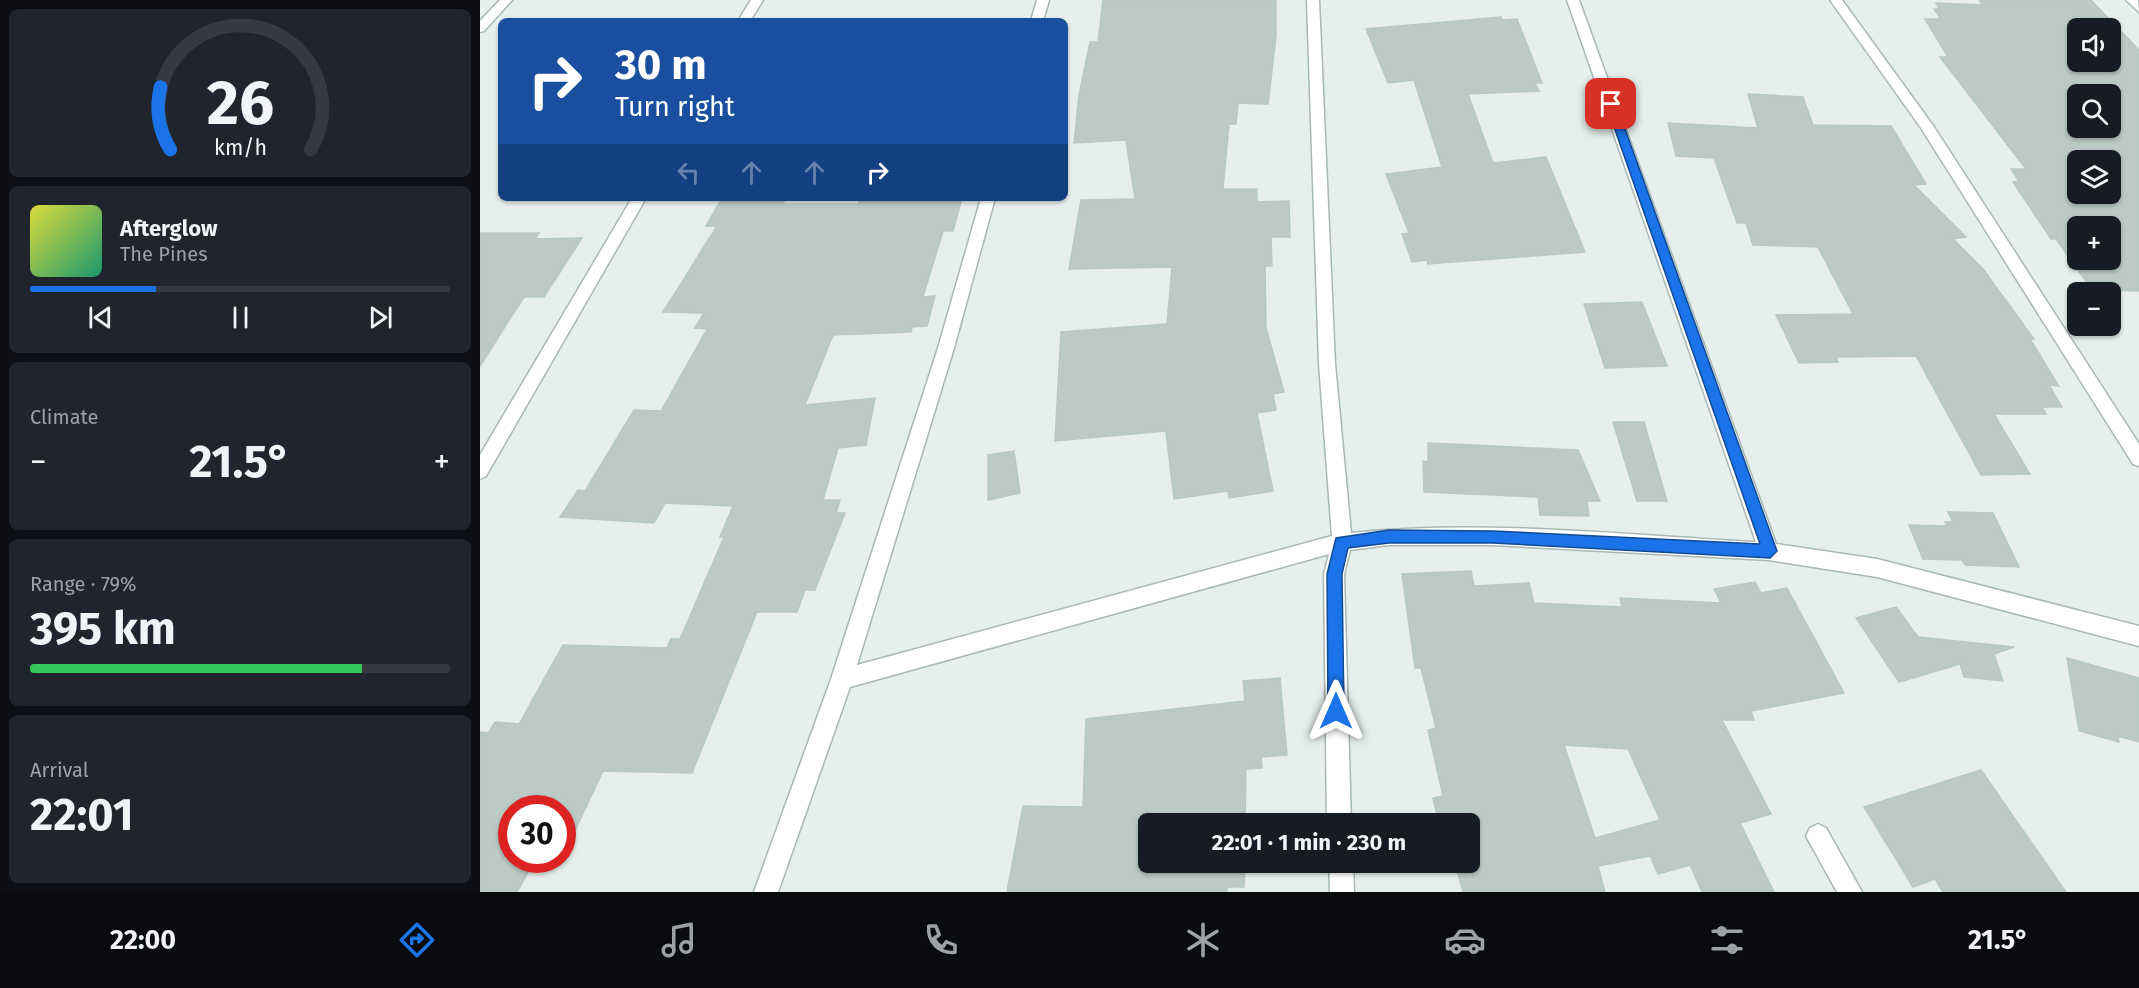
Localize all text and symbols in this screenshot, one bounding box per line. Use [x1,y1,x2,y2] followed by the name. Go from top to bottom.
[2067,18,2121,336] map controls
[2067,18,2121,72] button: sound
[615,40,707,90] text: 30 m
[516,42,594,120] icon: right
[206,66,274,141] text: 26
[1585,78,1636,129] pin
[2067,84,2121,138] button: search
[1594,87,1627,120] icon: arrive
[615,91,735,123] text: Turn right
[213,135,267,161] text: km/h
[2067,150,2121,204] button: layers
[672,156,705,189] icon: left
[735,156,768,189] icon: ahead
[798,156,831,189] icon: ahead
[861,156,894,189] icon: right
[120,215,217,242] text: Afterglow
[2067,216,2121,270] button: +
[120,242,207,266] text: The Pines
[2067,282,2121,336] button: −
[84,301,117,334] icon: previous
[224,301,257,334] icon: pause
[364,301,397,334] icon: next
[30,405,98,429] text: Climate
[189,435,291,489] text: 21.5°
[30,442,47,482] text: −
[434,442,450,482] text: +
[30,572,136,596] text: Range · 79%
[30,602,176,656] text: 395 km
[1304,679,1368,743] position arrow
[30,758,89,782] text: Arrival
[30,788,134,842] text: 22:01
[498,795,576,873] speed limit sign: 30
[1212,829,1406,856] text: 22:01 · 1 min · 230 m
[396,919,438,961] icon: directions
[658,919,700,961] icon: music
[920,919,962,961] icon: phone
[1182,919,1224,961] icon: climate
[1444,919,1486,961] icon: car
[1706,919,1748,961] icon: filters
[110,924,176,956] text: 22:00
[1968,924,2029,956] text: 21.5°

